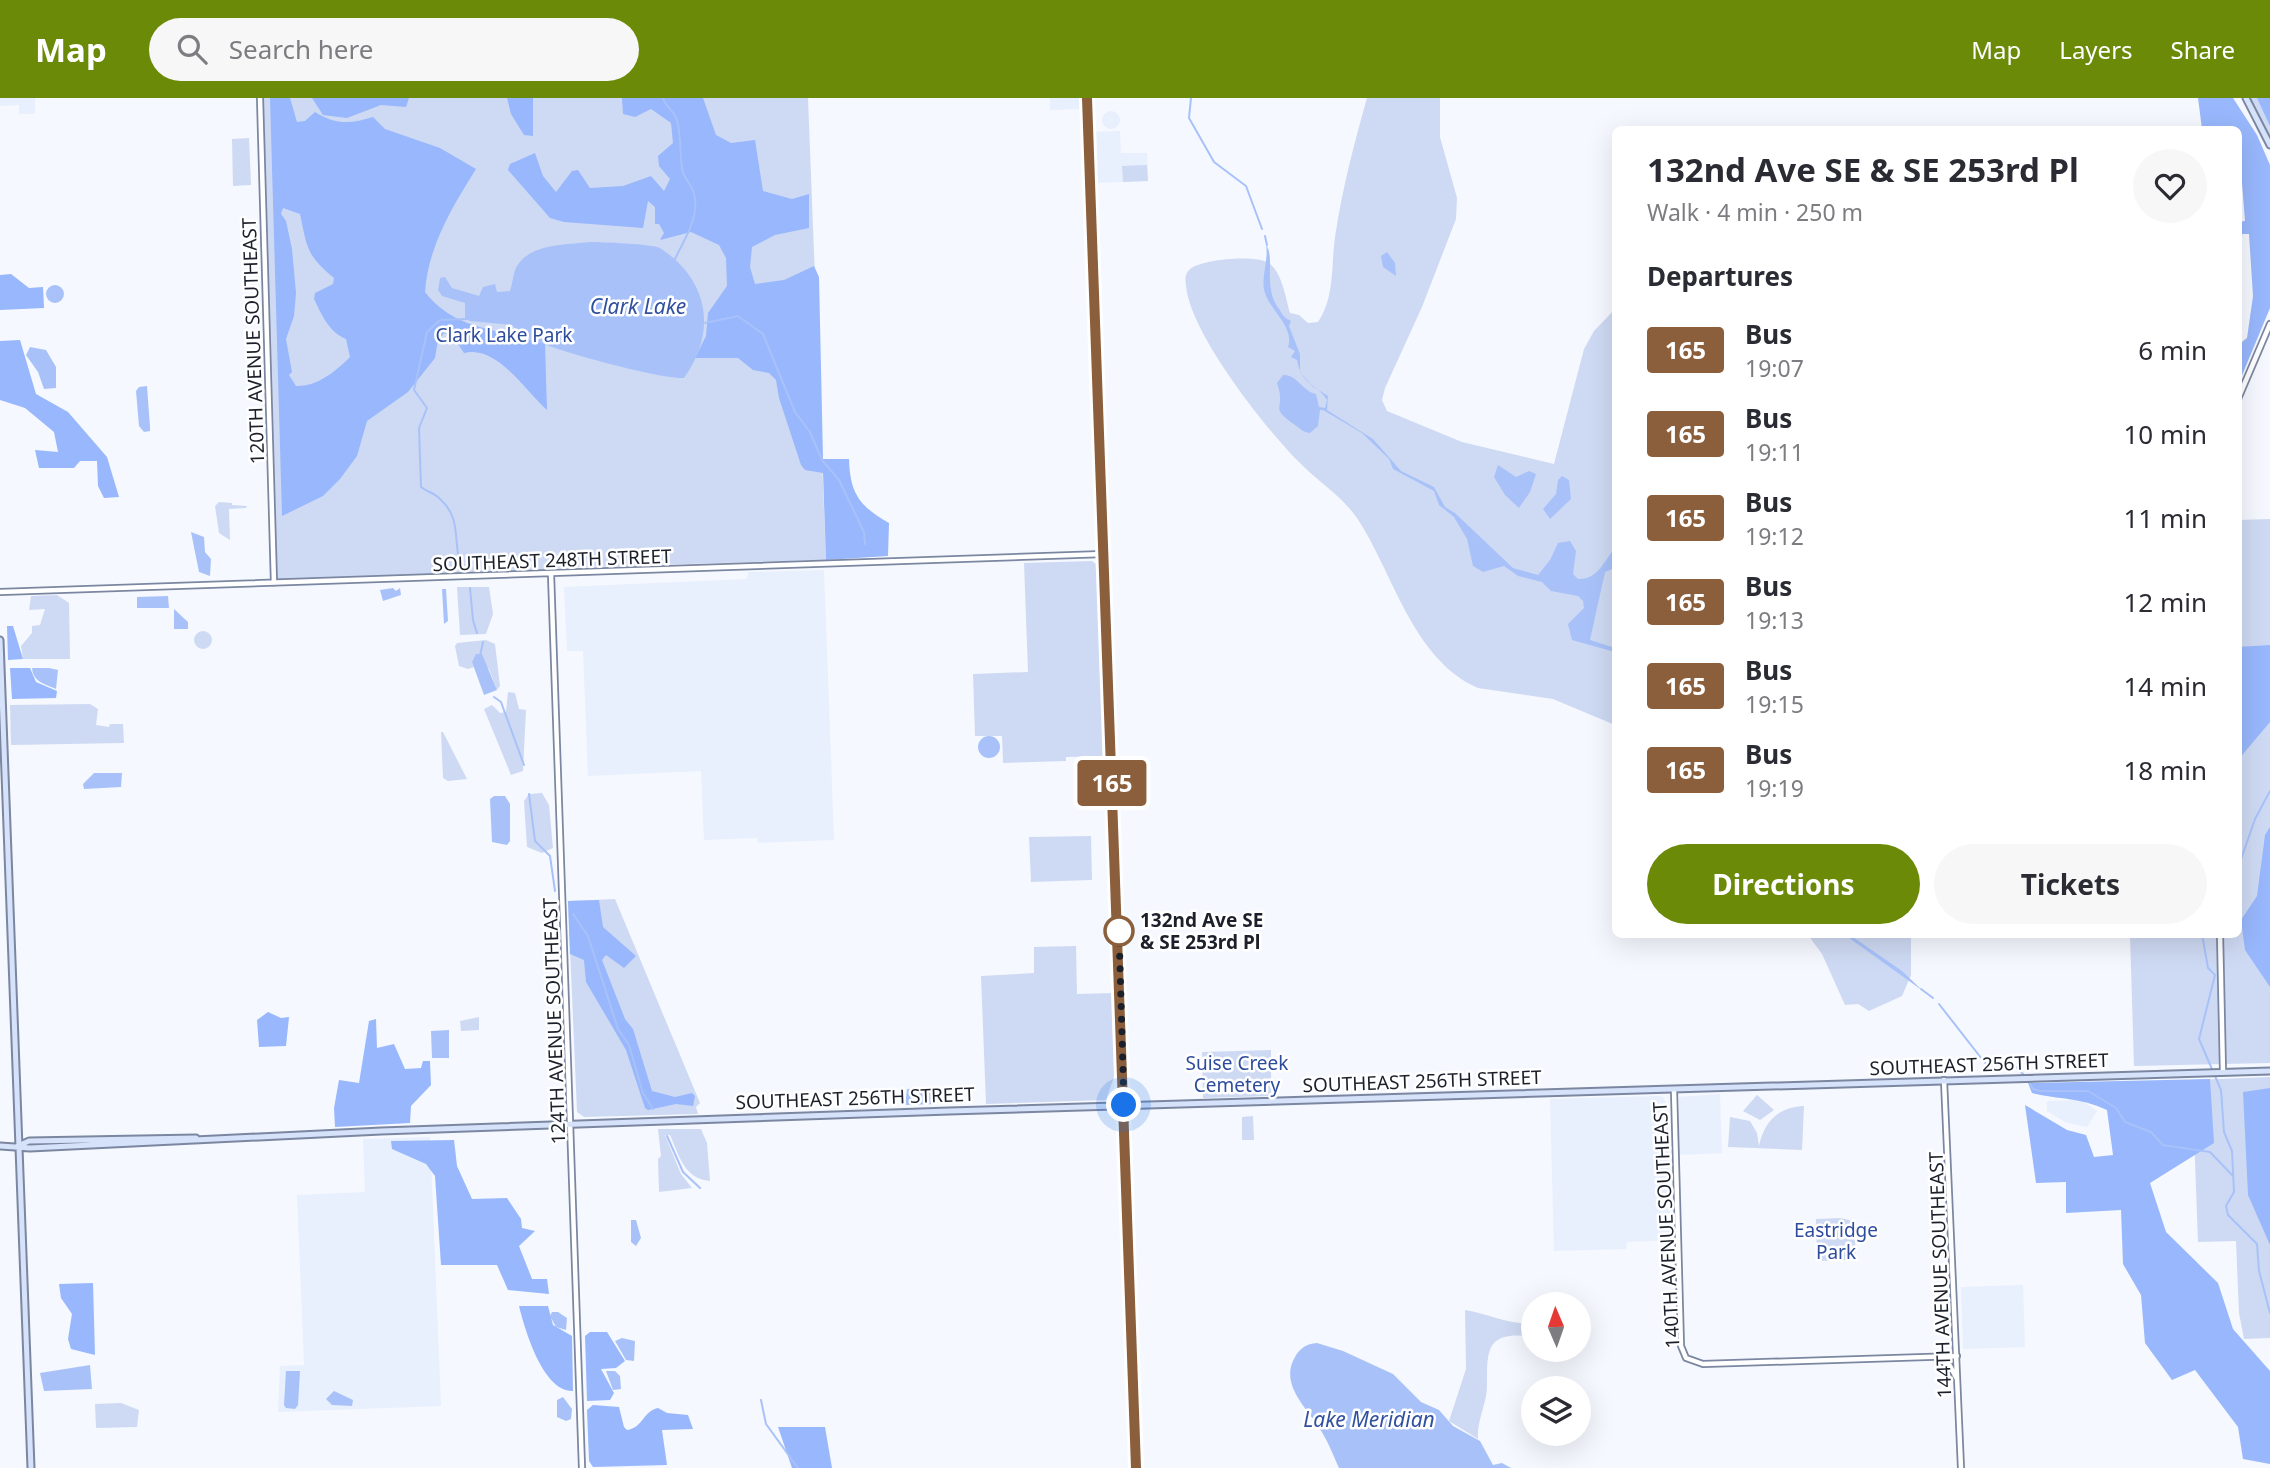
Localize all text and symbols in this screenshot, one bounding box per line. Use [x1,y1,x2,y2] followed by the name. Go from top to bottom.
[149,18,639,81] search box
[35,27,107,72] text: Map
[173,30,211,68] icon: search
[229,31,373,67] text: Search here
[1971,33,2021,66] text: Map
[2059,33,2133,66] text: Layers
[2171,33,2235,66] text: Share
[1647,147,2079,192] text: 132nd Ave SE & SE 253rd Pl
[2133,149,2207,223] button: heart
[1647,196,1863,228] text: Walk · 4 min · 250 m
[236,217,270,465] street label: 120TH AVENUE SOUTHEAST
[1647,258,1793,294] text: Departures
[590,292,686,320] water label: Clark Lake
[1745,316,1792,352] text: Bus
[435,322,573,348] park label: Clark Lake Park
[2138,332,2207,368] text: 6 min
[1665,333,1706,366] text: 165
[1745,352,1804,384] text: 19:07
[1745,400,1792,436] text: Bus
[2123,416,2207,452] text: 10 min
[1665,417,1706,450] text: 165
[1745,436,1804,468] text: 19:11
[1745,484,1792,520] text: Bus
[2123,500,2207,536] text: 11 min
[1665,501,1706,534] text: 165
[1745,520,1804,552] text: 19:12
[432,543,672,577] street label: SOUTHEAST 248TH STREET
[1745,568,1792,604] text: Bus
[2123,584,2207,620] text: 12 min
[1665,585,1706,618] text: 165
[1745,604,1804,636] text: 19:13
[1745,652,1792,688] text: Bus
[2123,668,2207,704] text: 14 min
[1665,669,1706,702] text: 165
[1745,688,1804,720] text: 19:15
[1745,736,1792,772] text: Bus
[2123,752,2207,788] text: 18 min
[1665,753,1706,786] text: 165
[1072,760,1152,806] line badge: 165
[1091,766,1133,799] text: 165
[1745,772,1804,804] text: 19:19
[1647,844,1920,924] button: Directions
[1934,844,2207,924] button: Tickets
[537,897,571,1145] street label: 124TH AVENUE SOUTHEAST
[1140,907,1263,955] place label: 132nd Ave SE & SE 253rd Pl
[1104,916,1134,946] marker: 132nd Ave SE & SE 253rd Pl
[1869,1047,2109,1081] street label: SOUTHEAST 256TH STREET
[1186,1050,1288,1098] park label: Suise Creek Cemetery
[1302,1064,1542,1098] street label: SOUTHEAST 256TH STREET
[735,1081,975,1115] street label: SOUTHEAST 256TH STREET
[1106,1087,1141,1122] your location
[1647,1101,1685,1349] street label: 140TH AVENUE SOUTHEAST
[1923,1151,1957,1399] street label: 144TH AVENUE SOUTHEAST
[1794,1217,1878,1265] park label: Eastridge Park
[1521,1292,1591,1362] north arrow
[1521,1292,1591,1446] map controls
[1521,1376,1591,1446] button: layers
[1303,1405,1435,1433] water label: Lake Meridian

